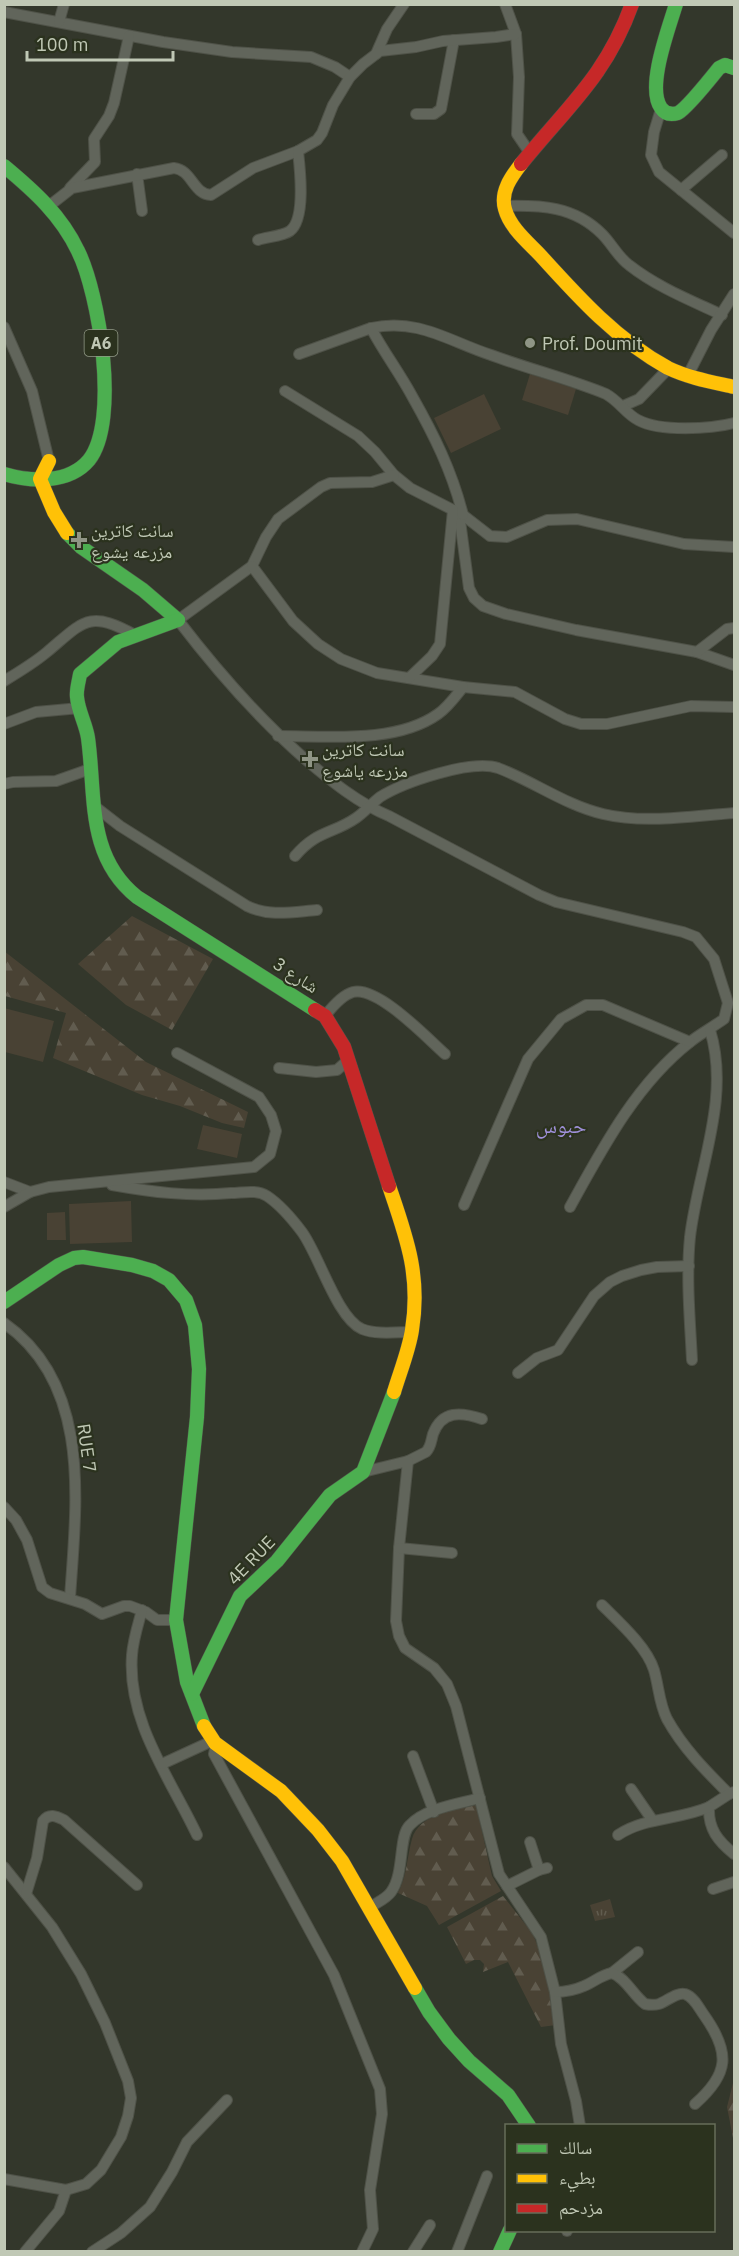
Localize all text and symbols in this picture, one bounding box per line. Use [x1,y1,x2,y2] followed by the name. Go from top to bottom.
[27,24,172,62] scale bar
[36,33,88,56] text: 100 m
[84,330,118,356] road number: A6
[542,332,643,355] place label: Prof. Doumit
[523,336,537,350] marker: Prof. Doumit
[91,519,173,563] place label: سانت كاترين مزرعه يشوع
[72,533,86,547] marker: سانت كاترين مزرعه يشوع
[322,738,408,782] place label: سانت كاترين مزرعه ياشوع
[303,752,317,766] marker: سانت كاترين مزرعه ياشوع
[269,952,323,998] street label: شارع 3
[536,1111,586,1139] district label: حبوس
[72,1422,102,1474] street label: RUE 7
[222,1531,280,1589] street label: 4E RUE
[505,2124,715,2232] legend
[559,2136,592,2159] text: سالك
[559,2166,596,2193] text: بطيء
[559,2196,603,2220] text: مزدحم

